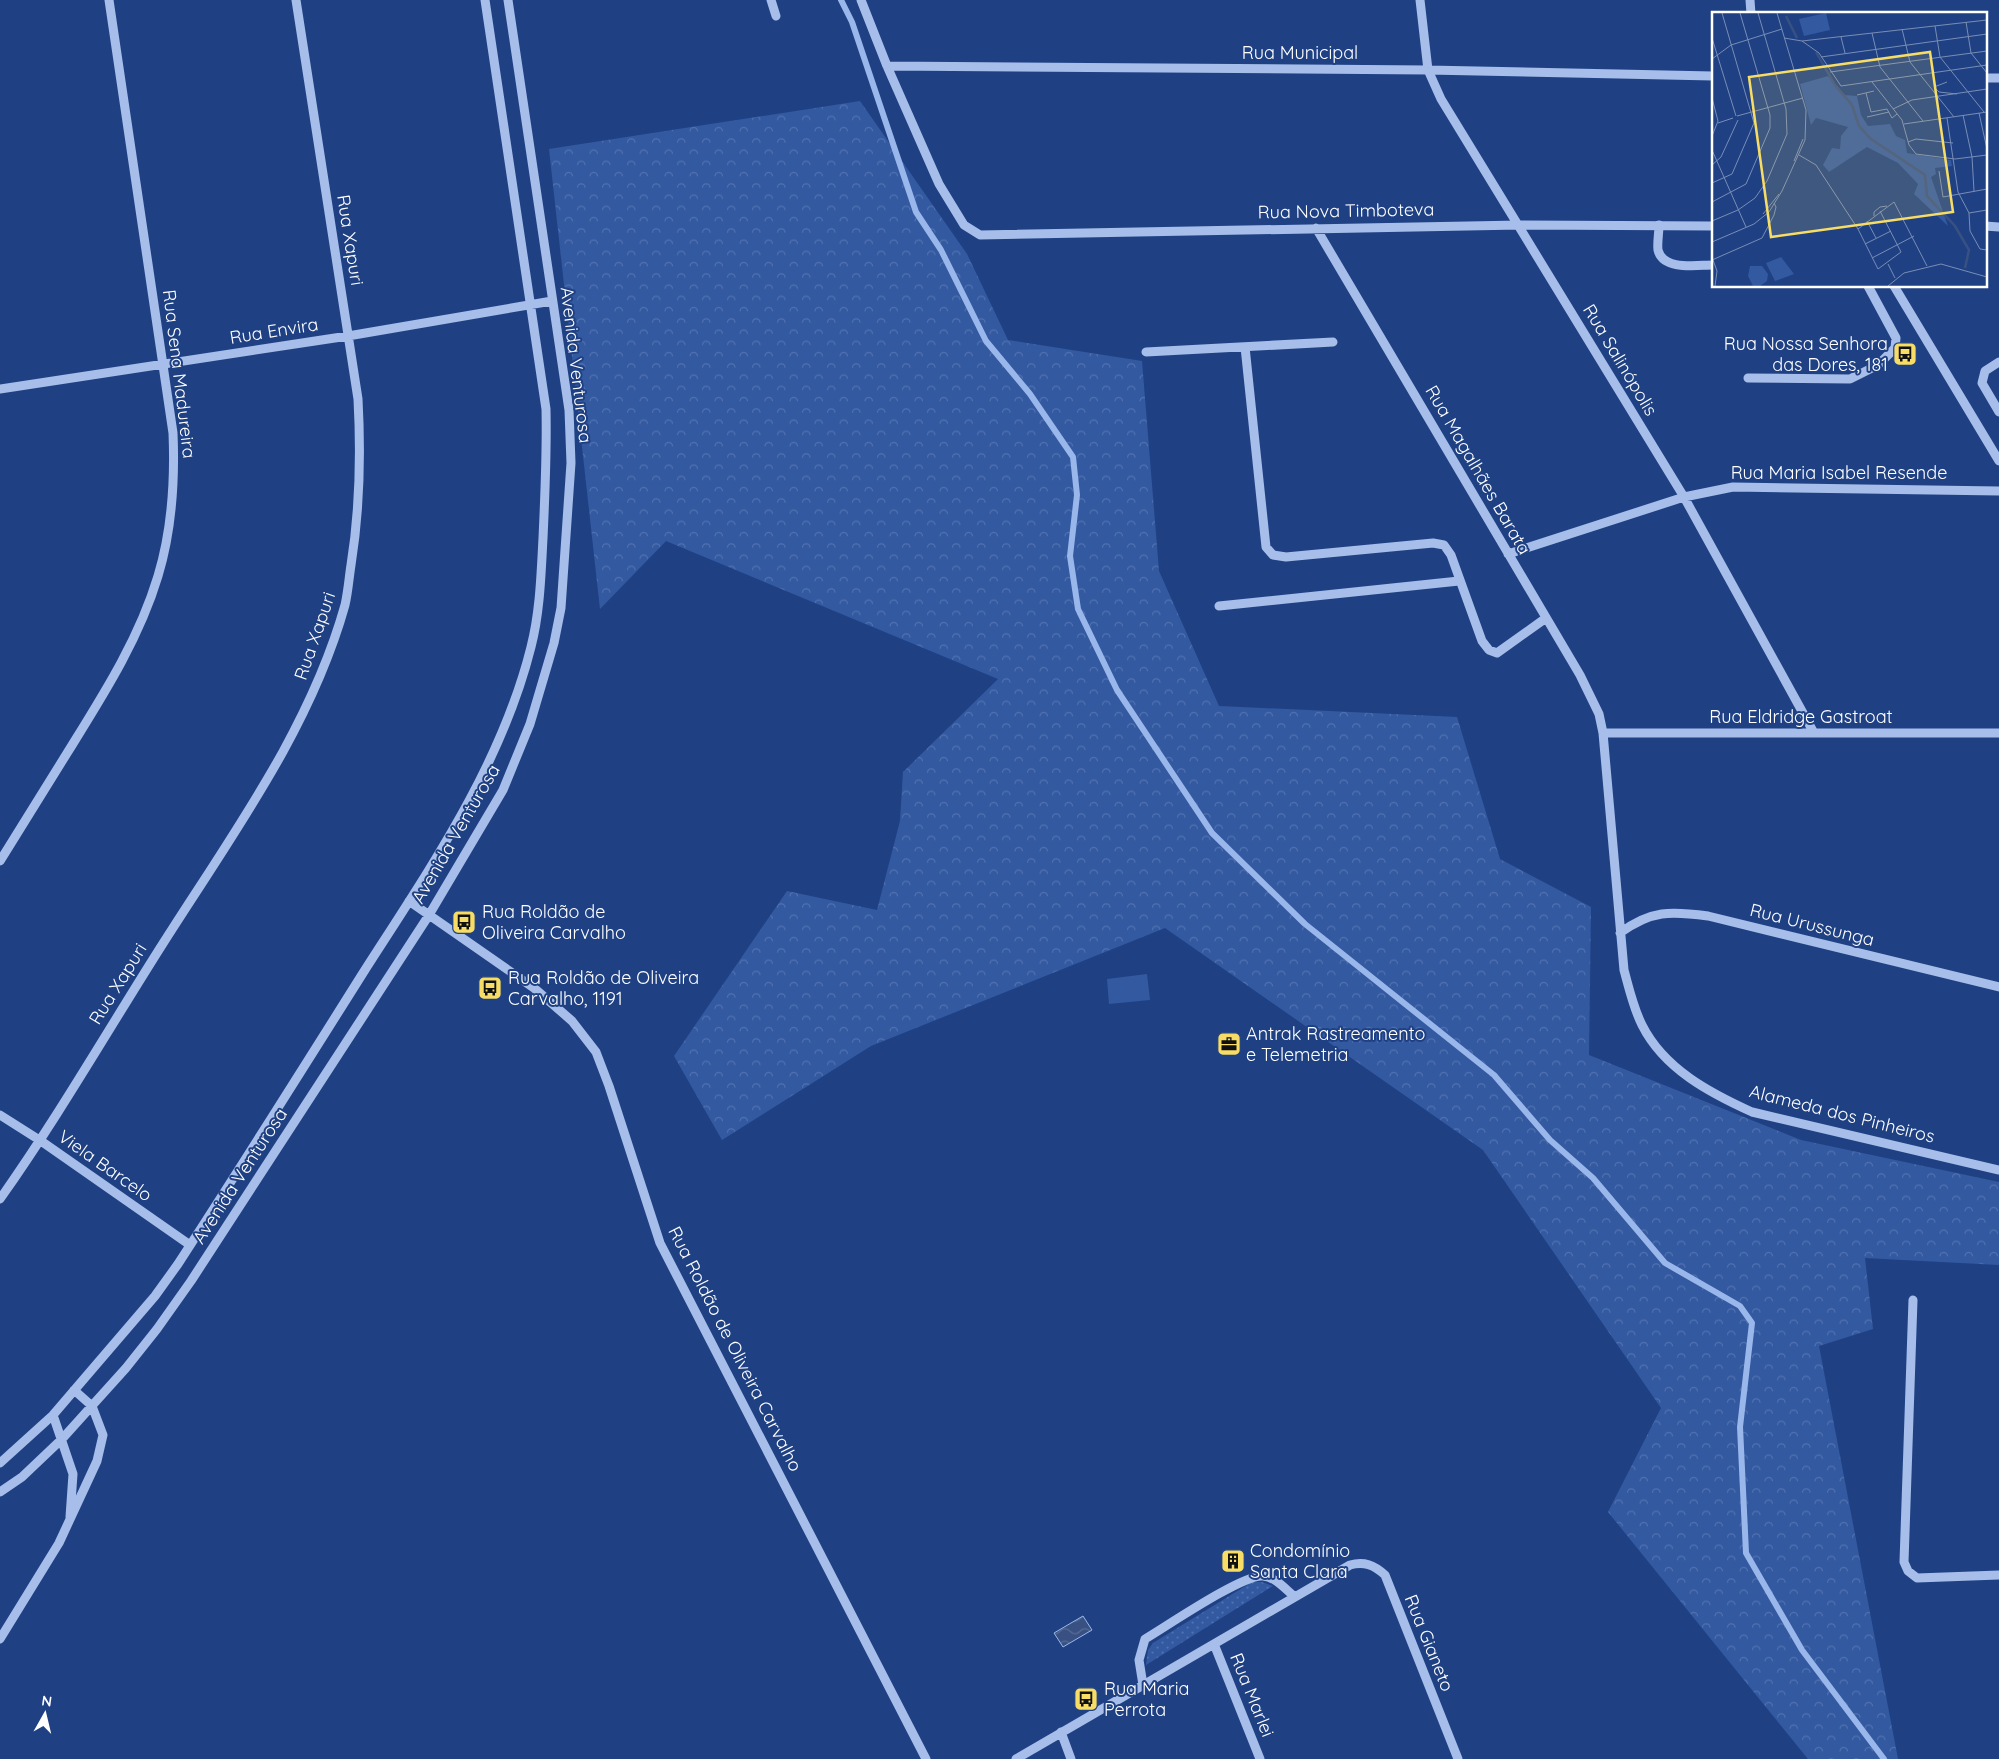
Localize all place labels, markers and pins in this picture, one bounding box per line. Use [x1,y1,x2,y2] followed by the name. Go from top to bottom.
[1724,332,1888,376] place label: Rua Nossa Senhora das Dores, 181
[1892,341,1918,367] bus stop icon: Rua Nossa Senhora das Dores, 181
[482,900,626,944] place label: Rua Roldão de Oliveira Carvalho
[451,909,477,935] bus stop icon: Rua Roldão de Oliveira Carvalho
[508,966,699,1010] place label: Rua Roldão de Oliveira Carvalho, 1191
[477,975,503,1001] bus stop icon: Rua Roldão de Oliveira Carvalho, 1191
[1246,1022,1425,1066] place label: Antrak Rastreamento e Telemetria
[1216,1031,1242,1057] office icon: Antrak Rastreamento e Telemetria
[1250,1539,1350,1583] place label: Condomínio Santa Clara
[1220,1548,1246,1574] building icon: Condomínio Santa Clara
[1104,1677,1189,1721] place label: Rua Maria Perrota
[1073,1686,1099,1712] bus stop icon: Rua Maria Perrota

